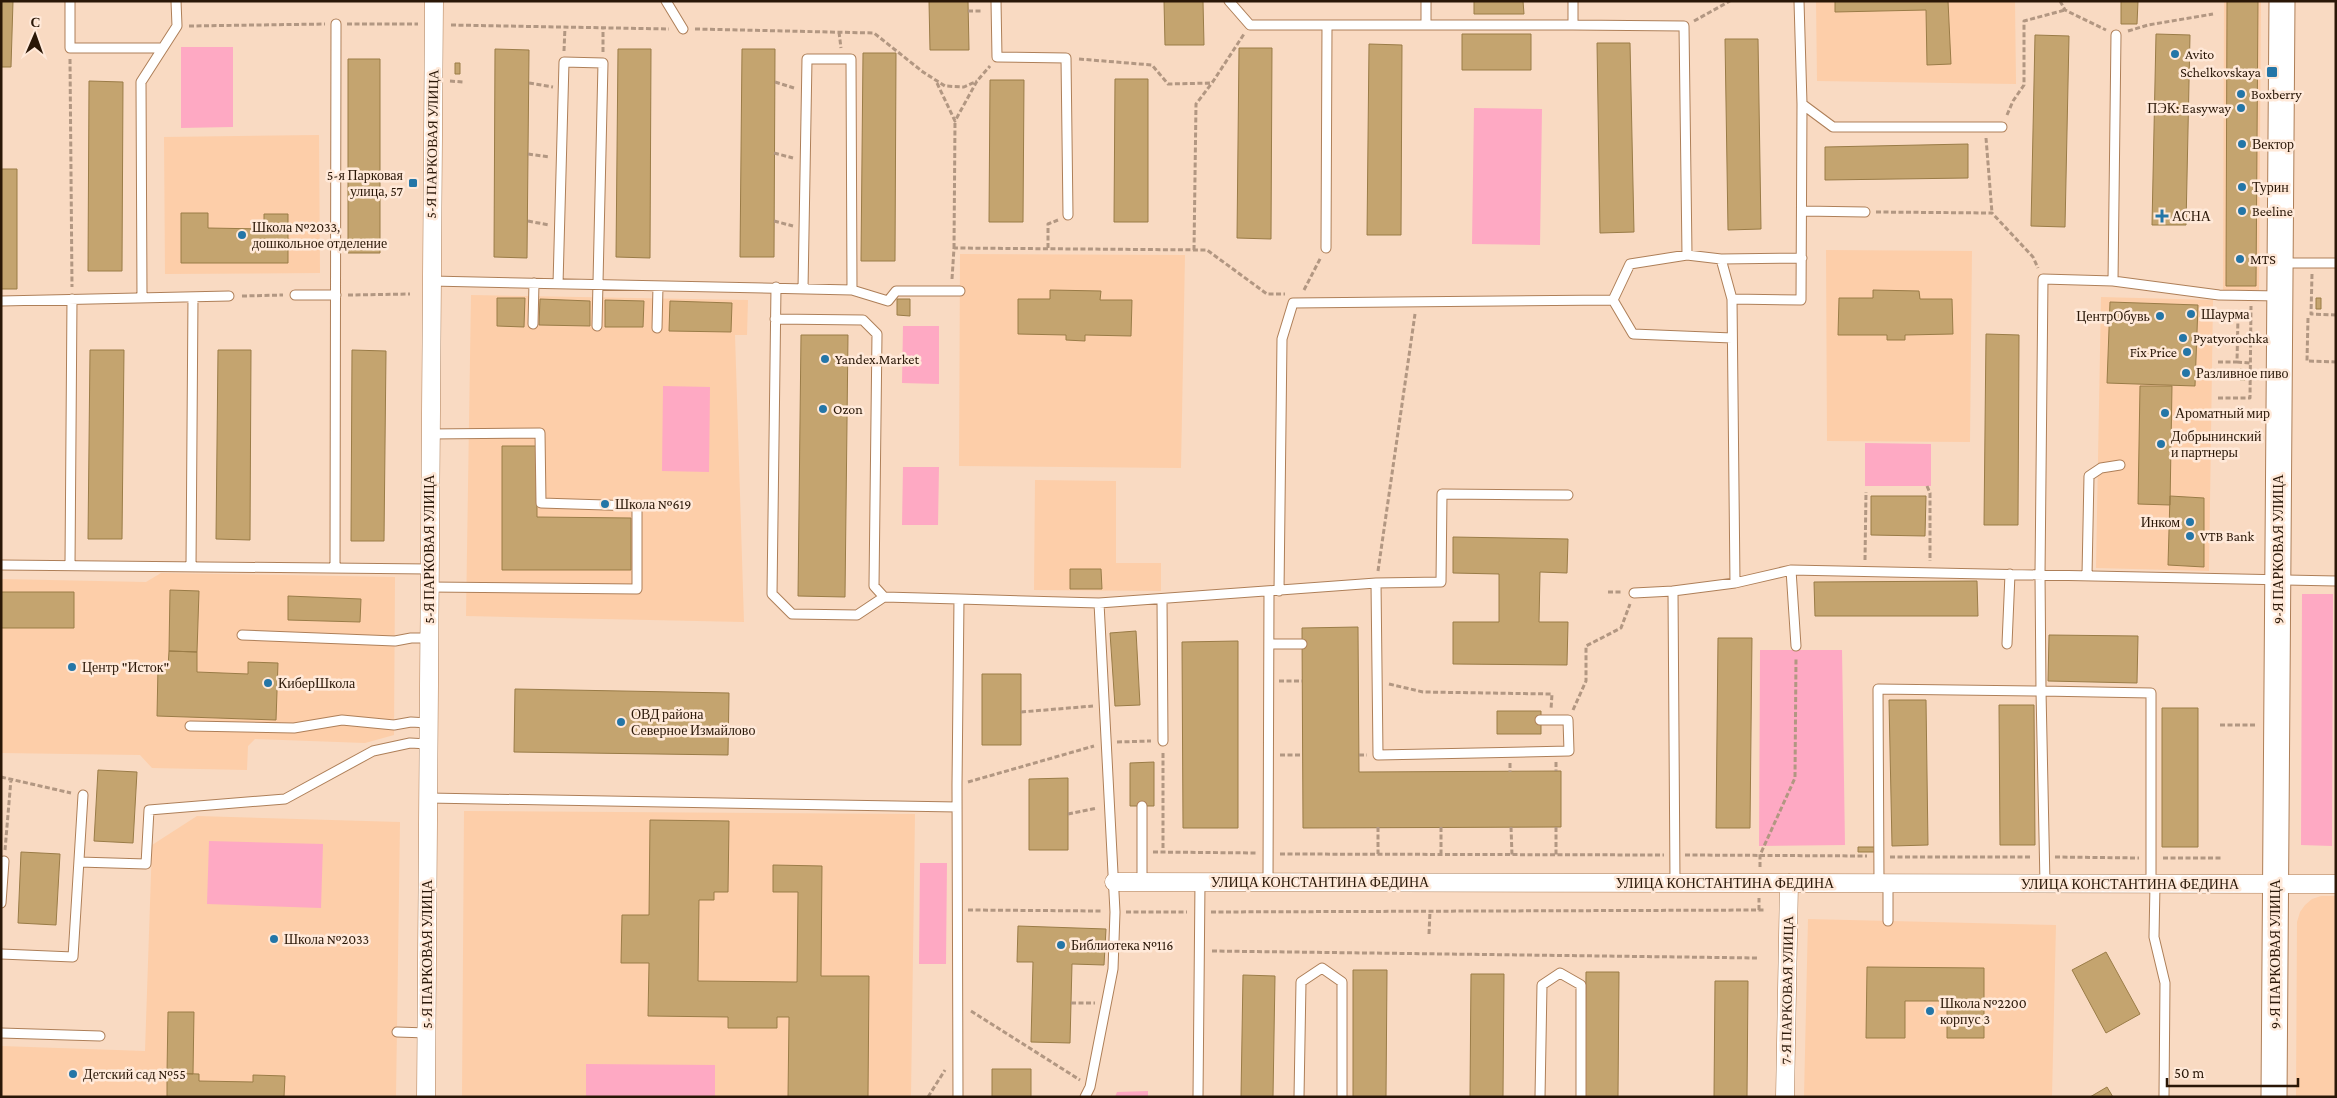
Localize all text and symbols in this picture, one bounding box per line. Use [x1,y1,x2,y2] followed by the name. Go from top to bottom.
[10,10,60,60] north arrow
[30,14,41,30] text: С
[2185,46,2214,62] place label: Avito
[2169,48,2181,60] marker: Avito
[2180,64,2262,80] place label: Schelkovskaya
[2265,65,2279,79] marker: Schelkovskaya
[423,68,441,219] street label: 5-Я ПАРКОВАЯ УЛИЦА
[2251,86,2302,102] place label: Boxberry
[2235,88,2247,100] marker: Boxberry
[2147,100,2232,116] place label: ПЭК: Easyway
[2235,102,2247,114] marker: ПЭК: Easyway
[2252,136,2294,152] place label: Вектор
[2236,138,2248,150] marker: Вектор
[327,167,404,199] place label: 5-я Парковая улица, 57
[407,177,419,189] marker: 5-я Парковая улица, 57
[2252,179,2289,195] place label: Турин
[2236,181,2248,193] marker: Турин
[2252,203,2293,219] place label: Beeline
[2236,205,2248,217] marker: Beeline
[2172,208,2212,224] place label: АСНА
[2156,210,2168,222] marker: АСНА
[252,219,387,251] place label: Школа №2033, дошкольное отделение
[236,229,248,241] marker: Школа №2033, дошкольное отделение
[2250,251,2276,267] place label: MTS
[2234,253,2246,265] marker: MTS
[2201,306,2250,322] place label: Шаурма
[2076,308,2150,324] place label: ЦентрОбувь
[2185,308,2197,320] marker: Шаурма
[2154,310,2166,322] marker: ЦентрОбувь
[2193,330,2269,346] place label: Pyatyorochka
[2177,332,2189,344] marker: Pyatyorochka
[2130,344,2177,360] place label: Fix Price
[2181,346,2193,358] marker: Fix Price
[835,351,919,367] place label: Yandex.Market
[819,353,831,365] marker: Yandex.Market
[2196,365,2289,381] place label: Разливное пиво
[2180,367,2192,379] marker: Разливное пиво
[833,401,863,417] place label: Ozon
[817,403,829,415] marker: Ozon
[2175,405,2270,421] place label: Ароматный мир
[2159,407,2171,419] marker: Ароматный мир
[2171,428,2262,460] place label: Добрынинский и партнеры
[2155,438,2167,450] marker: Добрынинский и партнеры
[421,473,437,624] street label: 5-Я ПАРКОВАЯ УЛИЦА
[2270,473,2286,624] street label: 9-Я ПАРКОВАЯ УЛИЦА
[615,496,691,512] place label: Школа №619
[599,498,611,510] marker: Школа №619
[2141,514,2180,530] place label: Инком
[2184,516,2196,528] marker: Инком
[2200,528,2255,544] place label: VTB Bank
[2184,530,2196,542] marker: VTB Bank
[82,659,169,675] place label: Центр "Исток"
[66,661,78,673] marker: Центр "Исток"
[278,675,356,691] place label: КиберШкола
[262,677,274,689] marker: КиберШкола
[631,706,755,738] place label: ОВД района Северное Измайлово
[615,716,627,728] marker: ОВД района Северное Измайлово
[1211,874,1430,890] street label: УЛИЦА КОНСТАНТИНА ФЕДИНА
[1616,875,1835,891] street label: УЛИЦА КОНСТАНТИНА ФЕДИНА
[2021,876,2240,892] street label: УЛИЦА КОНСТАНТИНА ФЕДИНА
[419,878,435,1029] street label: 5-Я ПАРКОВАЯ УЛИЦА
[2267,878,2283,1029] street label: 9-Я ПАРКОВАЯ УЛИЦА
[1778,914,1796,1065] street label: 7-Я ПАРКОВАЯ УЛИЦА
[284,931,369,947] place label: Школа №2033
[268,933,280,945] marker: Школа №2033
[1071,937,1173,953] place label: Библиотека №116
[1055,939,1067,951] marker: Библиотека №116
[1940,995,2027,1027] place label: Школа №2200 корпус 3
[1924,1005,1936,1017] marker: Школа №2200 корпус 3
[2167,1056,2298,1088] scale bar
[2174,1065,2204,1081] text: 50 m
[83,1066,186,1082] place label: Детский сад №55
[67,1068,79,1080] marker: Детский сад №55

